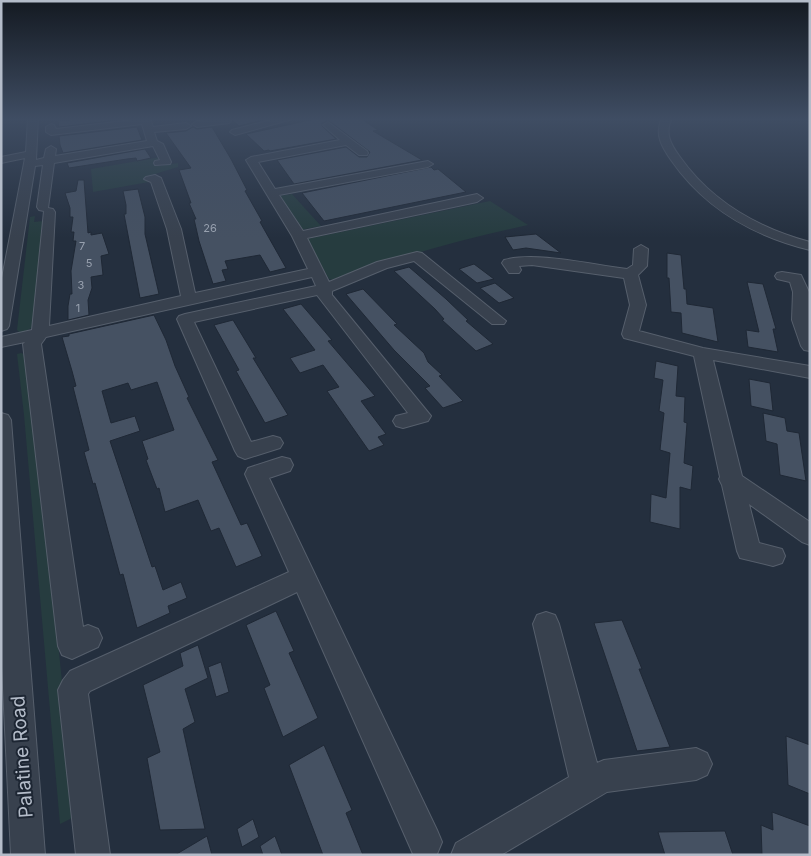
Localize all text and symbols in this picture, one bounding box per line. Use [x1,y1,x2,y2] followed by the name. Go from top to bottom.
[203,221,217,235] house number: 26
[79,239,85,253] house number: 7
[86,256,93,270] house number: 5
[78,278,85,292] house number: 3
[76,301,80,315] house number: 1
[6,695,38,819] street label: Palatine Road

